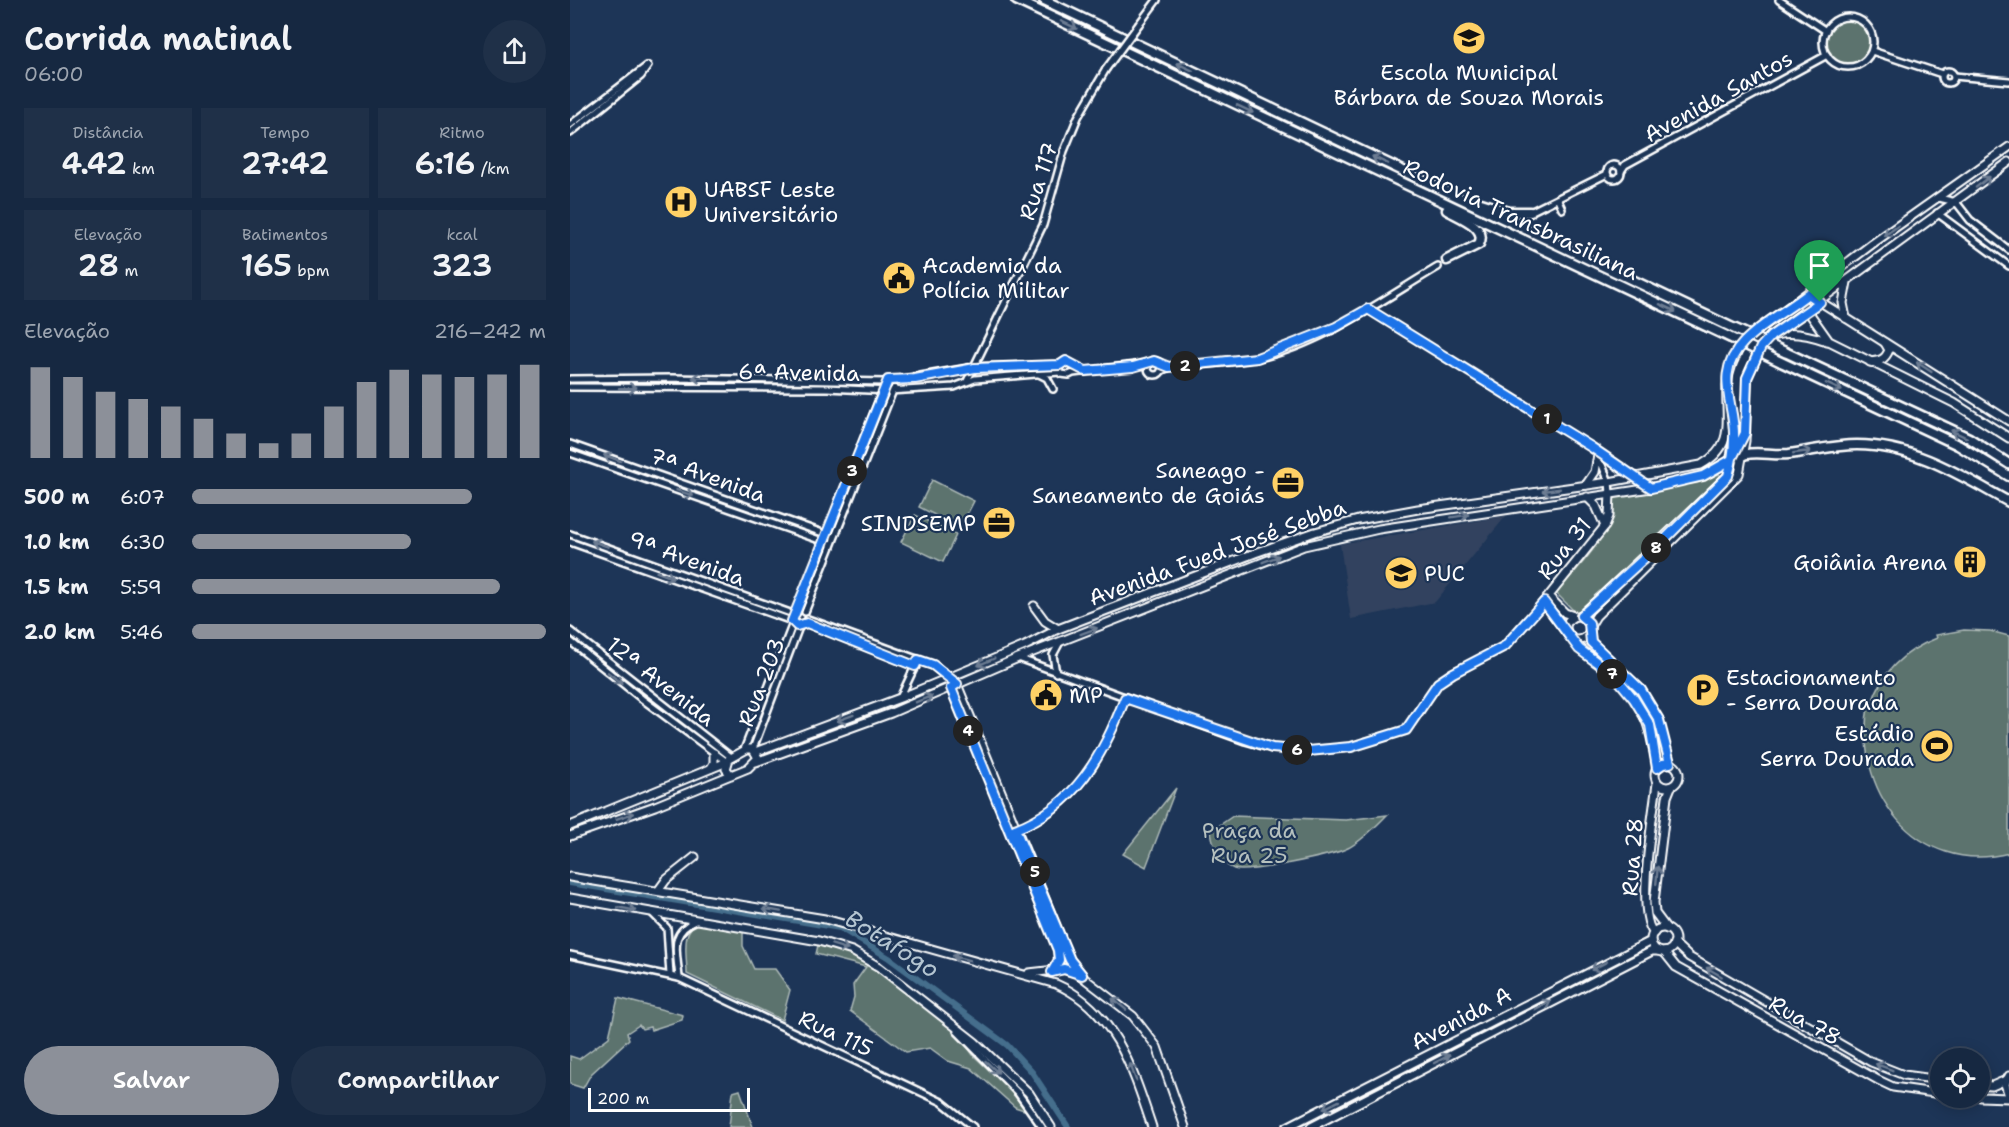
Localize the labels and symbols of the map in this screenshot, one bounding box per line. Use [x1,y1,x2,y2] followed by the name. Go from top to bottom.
[1059,20,1077,32] one-way arrow
[1451,20,1487,56] school or university icon: Escola Municipal Bárbara de Souza Morais
[1639,44,1798,149] street label: Avenida Santos
[1334,58,1604,112] place label: Escola Municipal Bárbara de Souza Morais
[1177,61,1195,73] one-way arrow
[1235,103,1253,115] one-way arrow
[1012,139,1065,224] street label: Rua 117
[1398,152,1643,287] street label: Rodovia Transbrasiliana
[1372,154,1390,166] one-way arrow
[704,175,838,229] place label: UABSF Leste Universitário
[1974,176,1990,189] one-way arrow
[663,184,699,220] hospital icon: UABSF Leste Universitário
[1883,225,1899,237] one-way arrow
[1794,240,1845,302] pin
[922,251,1070,305] place label: Academia da Polícia Militar
[881,260,917,296] public building icon: Academia da Polícia Militar
[1659,303,1677,315] one-way arrow
[1170,351,1200,381] pin: 2
[738,357,860,388] street label: 6ª Avenida
[1917,361,1933,373] one-way arrow
[691,372,711,384] one-way arrow
[618,382,638,394] one-way arrow
[1825,382,1843,393] one-way arrow
[1532,404,1562,434] pin: 1
[1951,427,1969,439] one-way arrow
[646,441,770,510] street label: 7ª Avenida
[1791,447,1811,458] one-way arrow
[603,451,622,462] one-way arrow
[837,456,867,486] pin: 3
[1032,456,1265,510] place label: Saneago - Saneamento de Goiás
[1270,465,1306,501] office icon: Saneago - Saneamento de Goiás
[1542,485,1561,496] one-way arrow
[675,488,694,499] one-way arrow
[1085,492,1350,613] street label: Avenida Fued José Sebba
[981,505,1017,541] office icon: SINDSEMP
[861,509,976,538] place label: SINDSEMP
[1450,510,1470,521] one-way arrow
[1531,511,1598,586] street label: Rua 31
[625,524,749,593] street label: 9ª Avenida
[1641,533,1671,563] pin: 8
[591,538,610,549] one-way arrow
[1952,544,1988,580] building icon: Goiânia Arena
[1793,548,1947,577] place label: Goiânia Arena
[1261,553,1280,564] one-way arrow
[1383,555,1419,591] school or university icon: PUC
[1424,559,1465,588] place label: PUC
[655,571,674,582] one-way arrow
[1080,624,1098,635] one-way arrow
[601,630,721,733] street label: 12ª Avenida
[731,634,792,731] street label: Rua 203
[977,656,995,668] one-way arrow
[1597,659,1627,689] pin: 7
[1726,663,1899,717] place label: Estacionamento - Serra Dourada
[607,671,623,684] one-way arrow
[1685,672,1721,708] parking icon: Estacionamento - Serra Dourada
[1028,677,1064,713] public building icon: MP
[1069,681,1103,710] place label: MP
[915,693,933,704] one-way arrow
[837,713,855,724] one-way arrow
[953,716,983,746] pin: 4
[1760,719,1914,773] place label: Estádio Serra Dourada
[1919,728,1955,764] sports icon: Estádio Serra Dourada
[1282,735,1312,765] pin: 6
[615,810,634,821] one-way arrow
[1202,816,1297,870] park label: Praça da Rua 25
[1615,817,1650,897] street label: Rua 28
[1020,857,1050,887] pin: 5
[1652,865,1663,885] one-way arrow
[839,903,945,985] water label: Botafogo
[617,904,637,915] one-way arrow
[763,904,782,915] one-way arrow
[830,942,849,953] one-way arrow
[952,952,971,963] one-way arrow
[1591,960,1608,972] one-way arrow
[1706,966,1723,978] one-way arrow
[1406,980,1516,1057] street label: Avenida A
[1763,989,1846,1052] street label: Rua 78
[1112,998,1128,1011] one-way arrow
[1534,999,1552,1010] one-way arrow
[794,1004,878,1063] street label: Rua 115
[1432,1053,1450,1064] one-way arrow
[985,1060,1000,1074] one-way arrow
[1875,1061,1894,1072] one-way arrow
[1127,1063,1138,1081] one-way arrow
[588,1085,750,1112] scale bar
[1323,1099,1341,1111] one-way arrow

